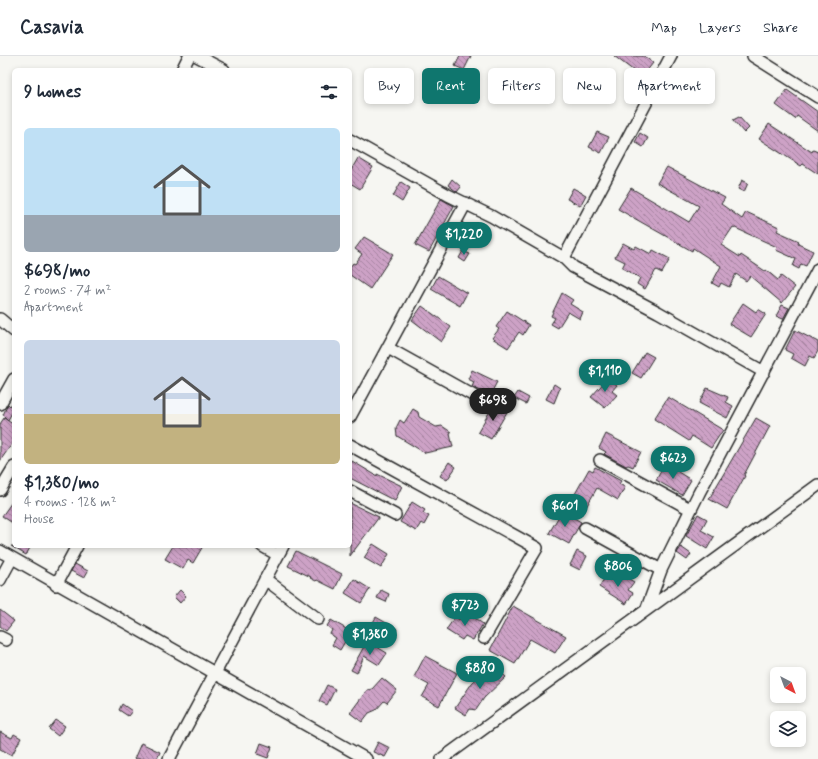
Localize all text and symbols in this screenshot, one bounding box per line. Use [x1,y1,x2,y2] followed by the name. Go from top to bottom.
[20,15,84,40] text: Casavia
[651,19,677,37] text: Map
[699,19,741,37] text: Layers
[763,19,798,37] text: Share
[364,68,414,104] chip: Buy
[422,68,480,104] chip: Rent
[488,68,555,104] chip: Filters
[563,68,616,104] chip: New
[624,68,715,104] chip: Apartment
[24,81,81,103] text: 9 homes
[318,81,340,103] icon: filters
[146,154,218,226] icon: home
[431,222,497,256] pin: $1,220
[445,226,483,243] text: $1,220
[24,260,90,282] text: $698/mo
[24,282,111,299] text: 2 rooms · 74 m²
[24,299,83,316] text: Apartment
[572,359,638,393] pin: $1,110
[588,363,622,380] text: $1,110
[146,366,218,438] icon: home
[469,388,517,422] pin: $698
[478,392,508,409] text: $698
[649,446,697,480] pin: $623
[660,450,686,467] text: $623
[24,472,99,494] text: $1,380/mo
[24,494,116,511] text: 4 rooms · 128 m²
[541,494,589,528] pin: $601
[552,498,578,515] text: $601
[24,511,55,528] text: House
[594,554,642,588] pin: $806
[604,558,632,575] text: $806
[441,593,489,627] pin: $723
[451,597,479,614] text: $723
[337,622,403,656] pin: $1,380
[352,626,388,643] text: $1,380
[456,656,504,690] pin: $880
[465,660,495,677] text: $880
[770,667,806,703] north arrow
[770,667,806,747] map controls
[770,711,806,747] button: layers

